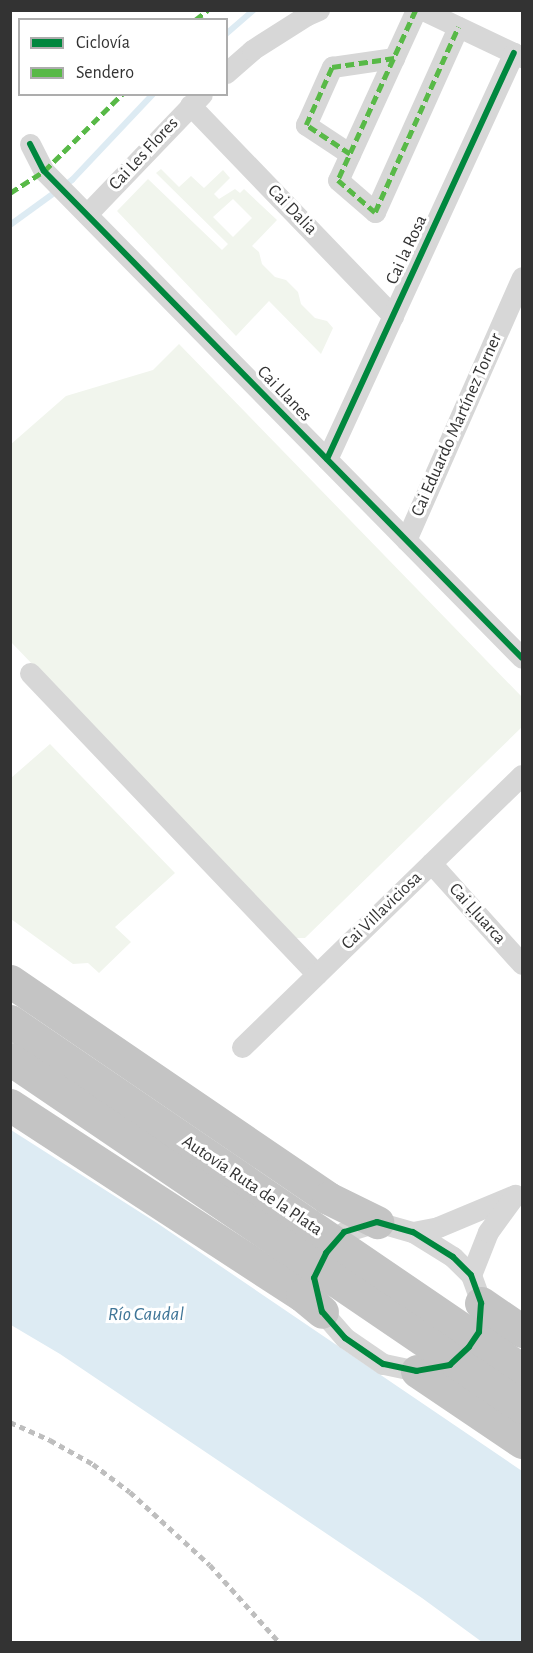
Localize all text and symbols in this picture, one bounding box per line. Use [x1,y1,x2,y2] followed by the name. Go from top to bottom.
[18,18,228,96] legend
[76,34,130,52] text: Ciclovía
[76,64,134,82] text: Sendero
[105,113,183,195] street label: Cai Les Flores
[263,180,321,240] street label: Cai Dalia
[382,212,432,288] street label: Cai la Rosa
[407,330,507,520] street label: Cai Eduardo Martínez Torner
[252,362,316,426] street label: Cai Llanes
[337,867,427,955] street label: Cai Villaviciosa
[444,879,510,949] street label: Cai Ḷḷuarca
[178,1131,326,1241] street label: Autovía Ruta de la Plata
[108,1302,184,1326] water label: Río Caudal

